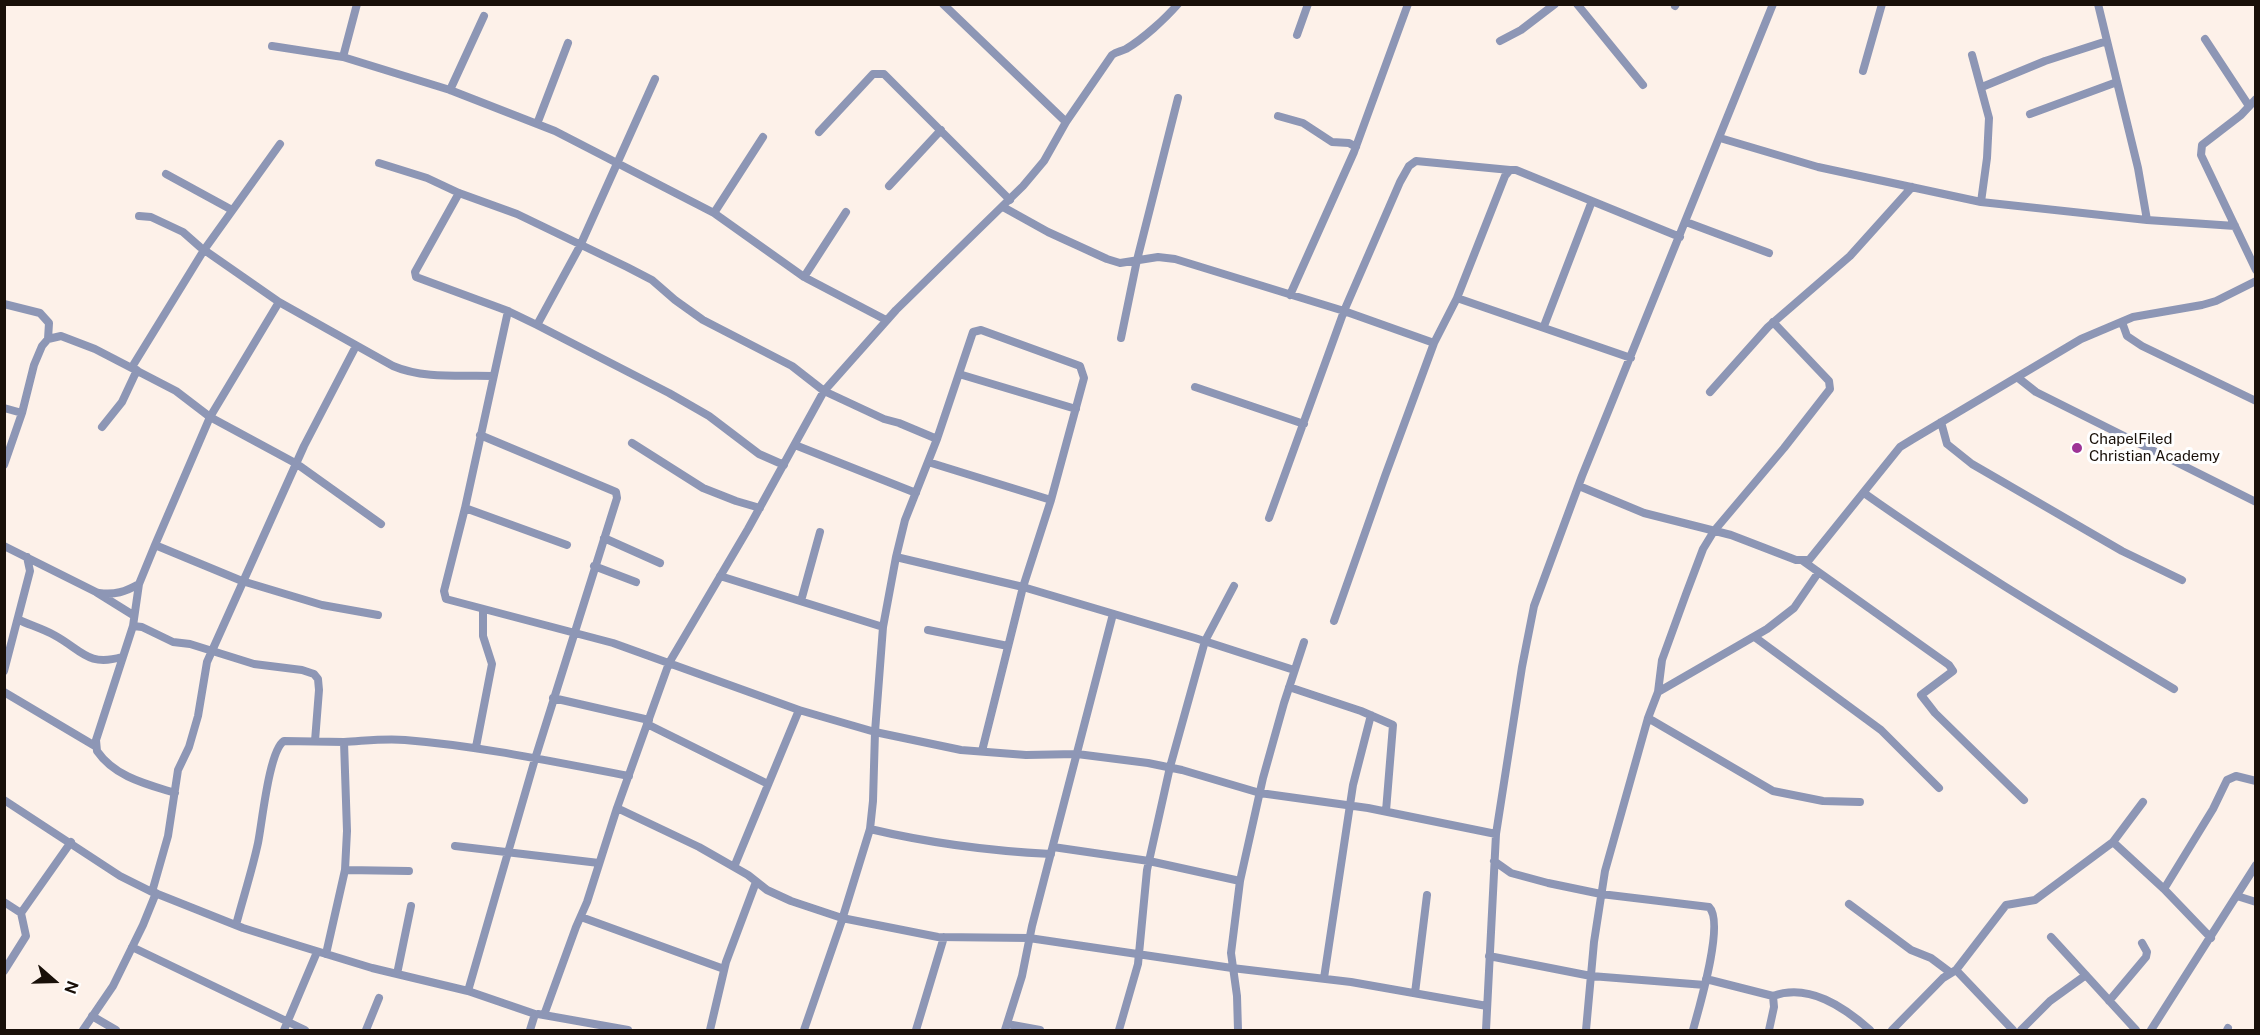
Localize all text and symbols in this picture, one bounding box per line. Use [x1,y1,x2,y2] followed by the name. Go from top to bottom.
[2089,430,2220,465] place label: ChapelFiled Christian Academy
[2070,441,2084,455] marker: ChapelFiled Christian Academy
[24,951,84,1011] north arrow
[60,978,82,996] text: N

